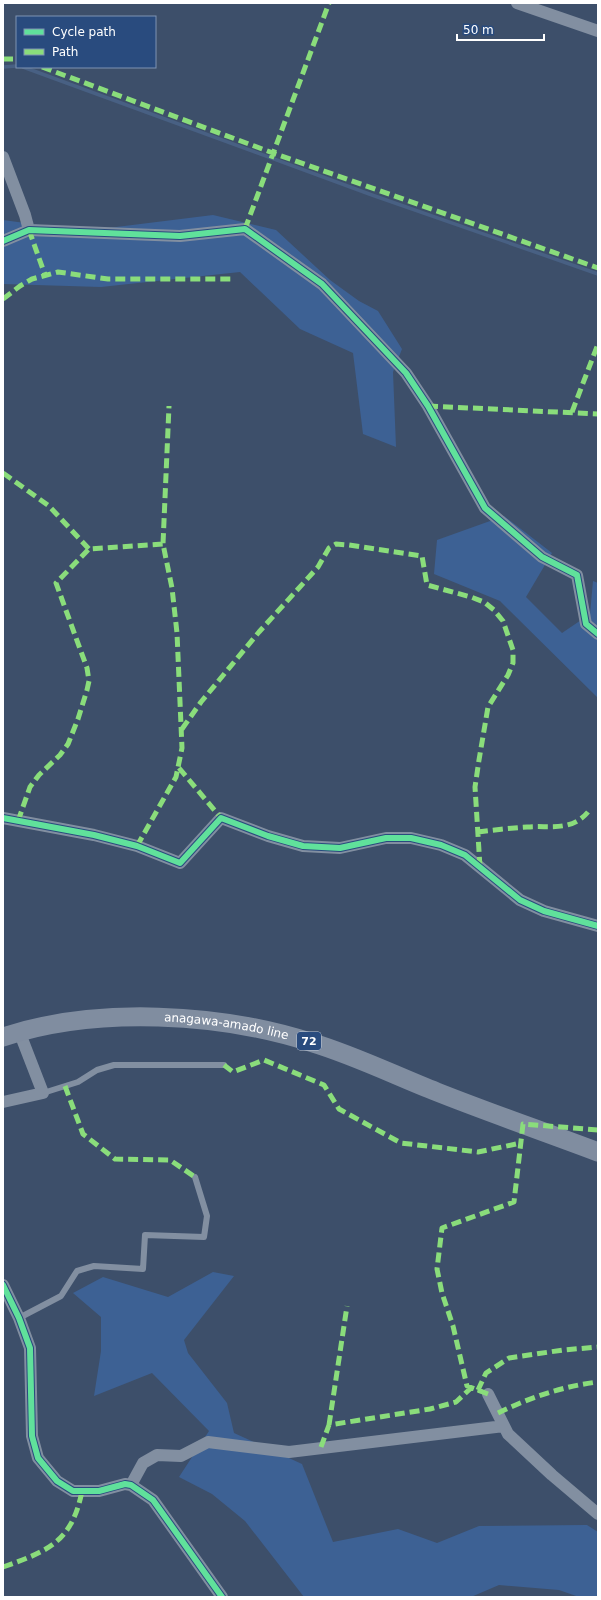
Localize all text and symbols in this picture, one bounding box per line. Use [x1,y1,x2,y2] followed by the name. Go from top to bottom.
[16,16,156,68] legend
[457,16,544,42] scale bar
[463,23,494,37] text: 50 m
[52,25,116,39] text: Cycle path
[52,45,78,59] text: Path
[164,1010,290,1043] street label: anagawa-amado line
[297,1032,321,1050] road number: 72

